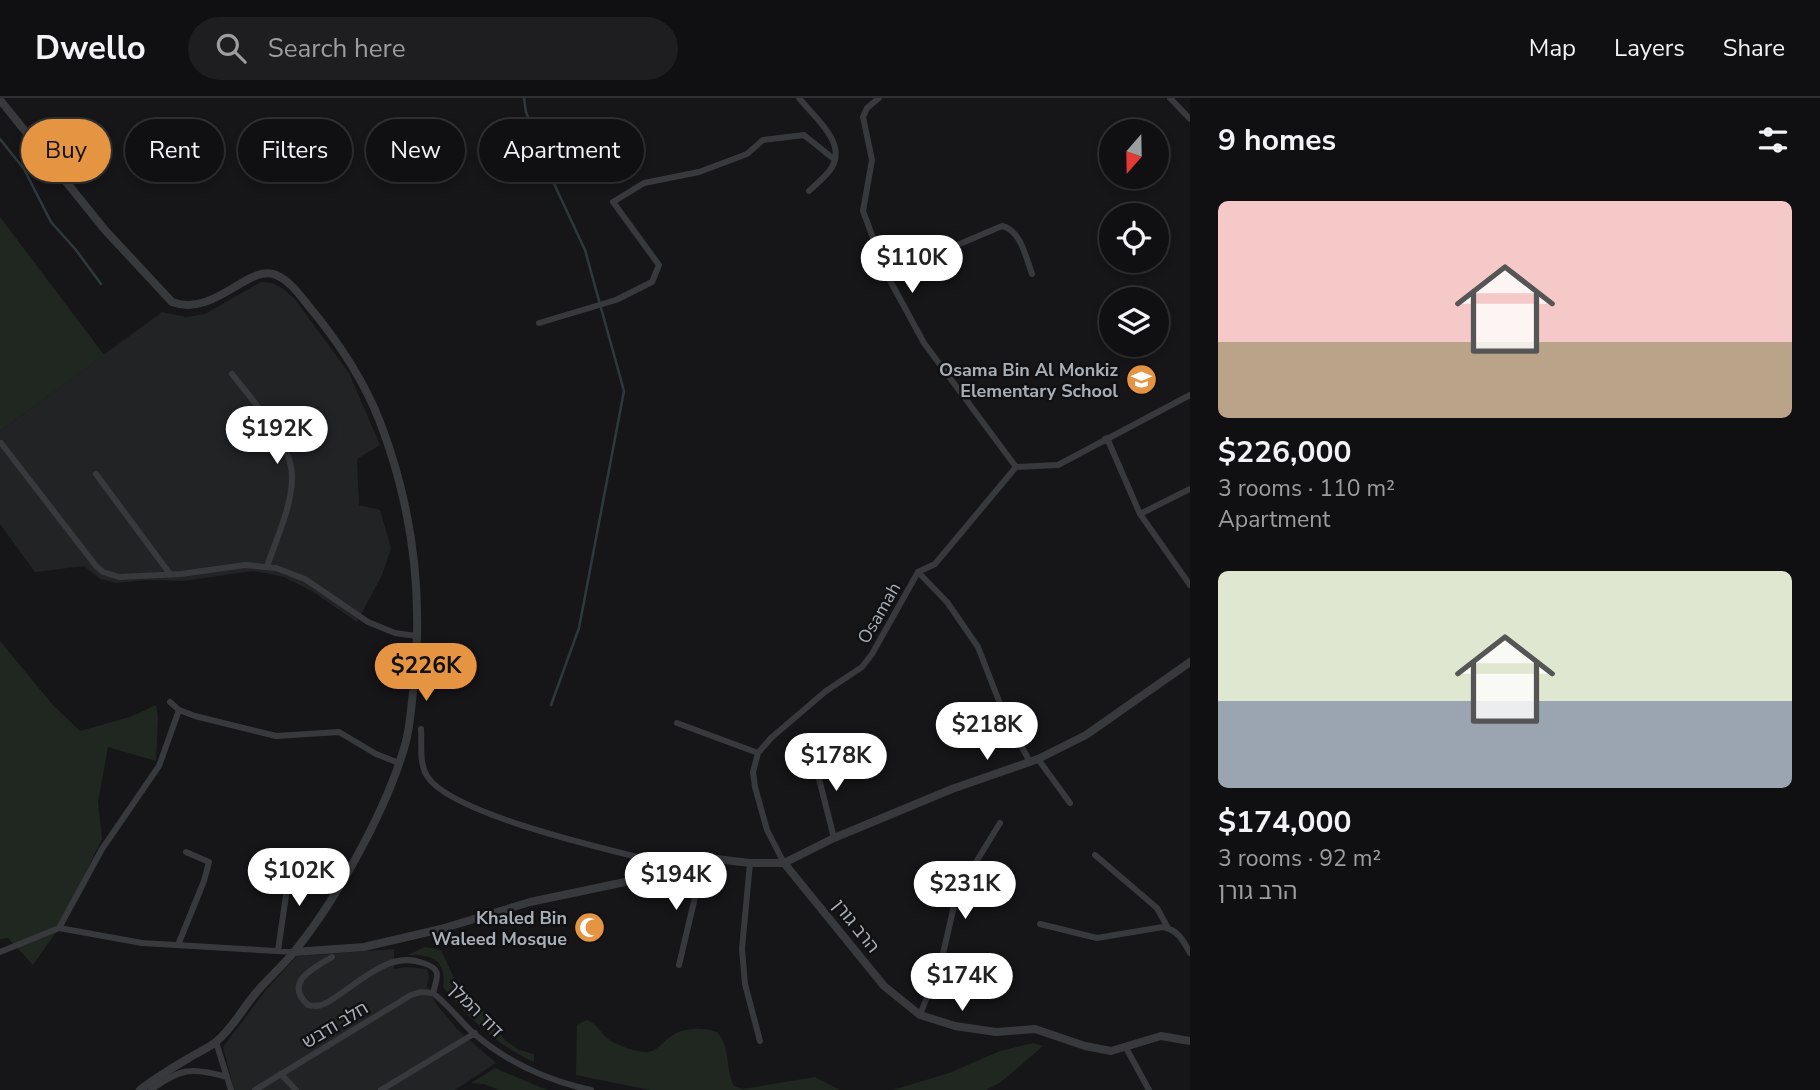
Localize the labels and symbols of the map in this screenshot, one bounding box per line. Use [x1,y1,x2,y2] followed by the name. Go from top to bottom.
[1099,119,1169,189] north arrow
[863,236,961,295] pin: $110K
[939,358,1118,403] place label: Osama Bin Al Monkiz Elementary School
[1124,363,1158,397] school or university icon: Osama Bin Al Monkiz Elementary School
[228,406,326,466] pin: $192K
[852,578,906,648] street label: Osamah
[377,644,475,703] pin: $226K
[938,702,1036,762] pin: $218K
[787,734,885,793] pin: $178K
[250,848,348,908] pin: $102K
[627,852,725,912] pin: $194K
[916,862,1014,921] pin: $231K
[827,894,885,958] street label: הרב גורן
[432,906,567,951] place label: Khaled Bin Waleed Mosque
[573,911,607,945] mosque icon: Khaled Bin Waleed Mosque
[913,954,1011,1013] pin: $174K
[441,975,509,1043] street label: דוד המלך
[297,996,373,1054] street label: חלב ודבש

